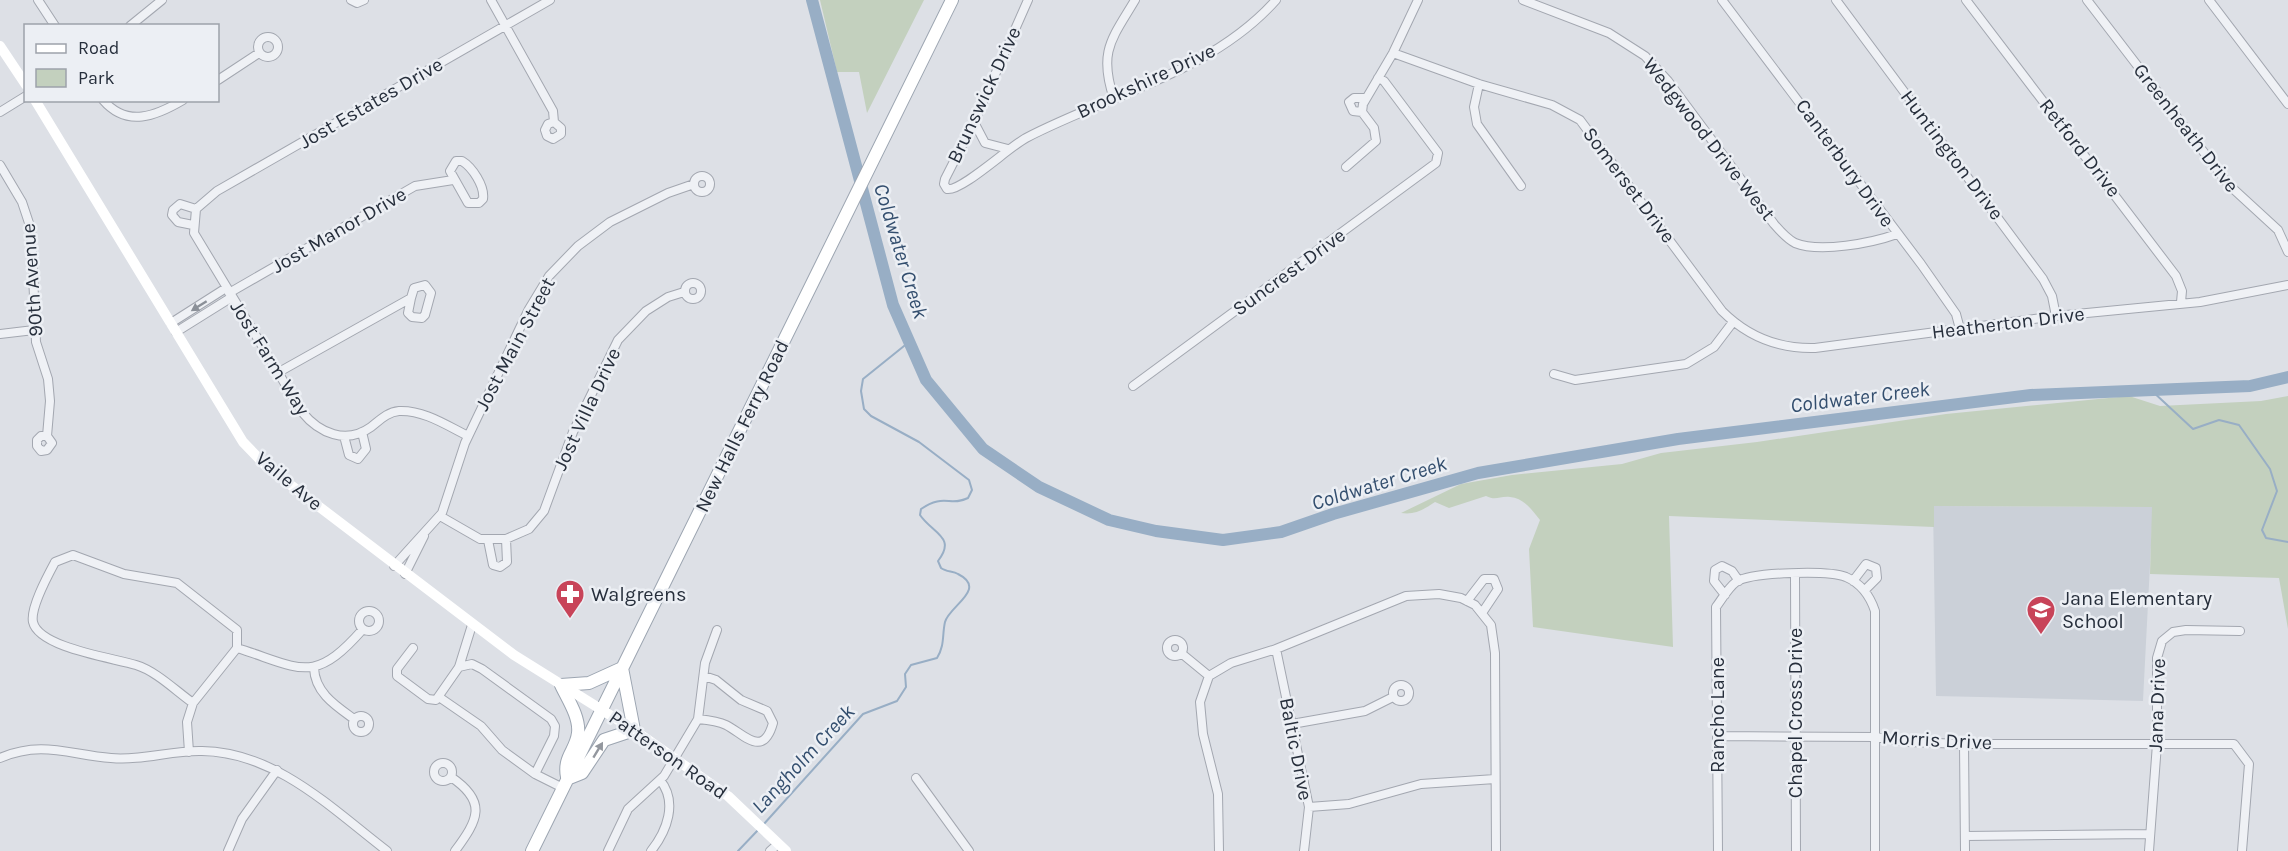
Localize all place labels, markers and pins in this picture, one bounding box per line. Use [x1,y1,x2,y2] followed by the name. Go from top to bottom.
[554,578,586,620] pharmacy icon: Walgreens
[591,583,687,606] place label: Walgreens
[2062,587,2212,633] place label: Jana Elementary School
[2025,594,2057,636] school or university icon: Jana Elementary School

